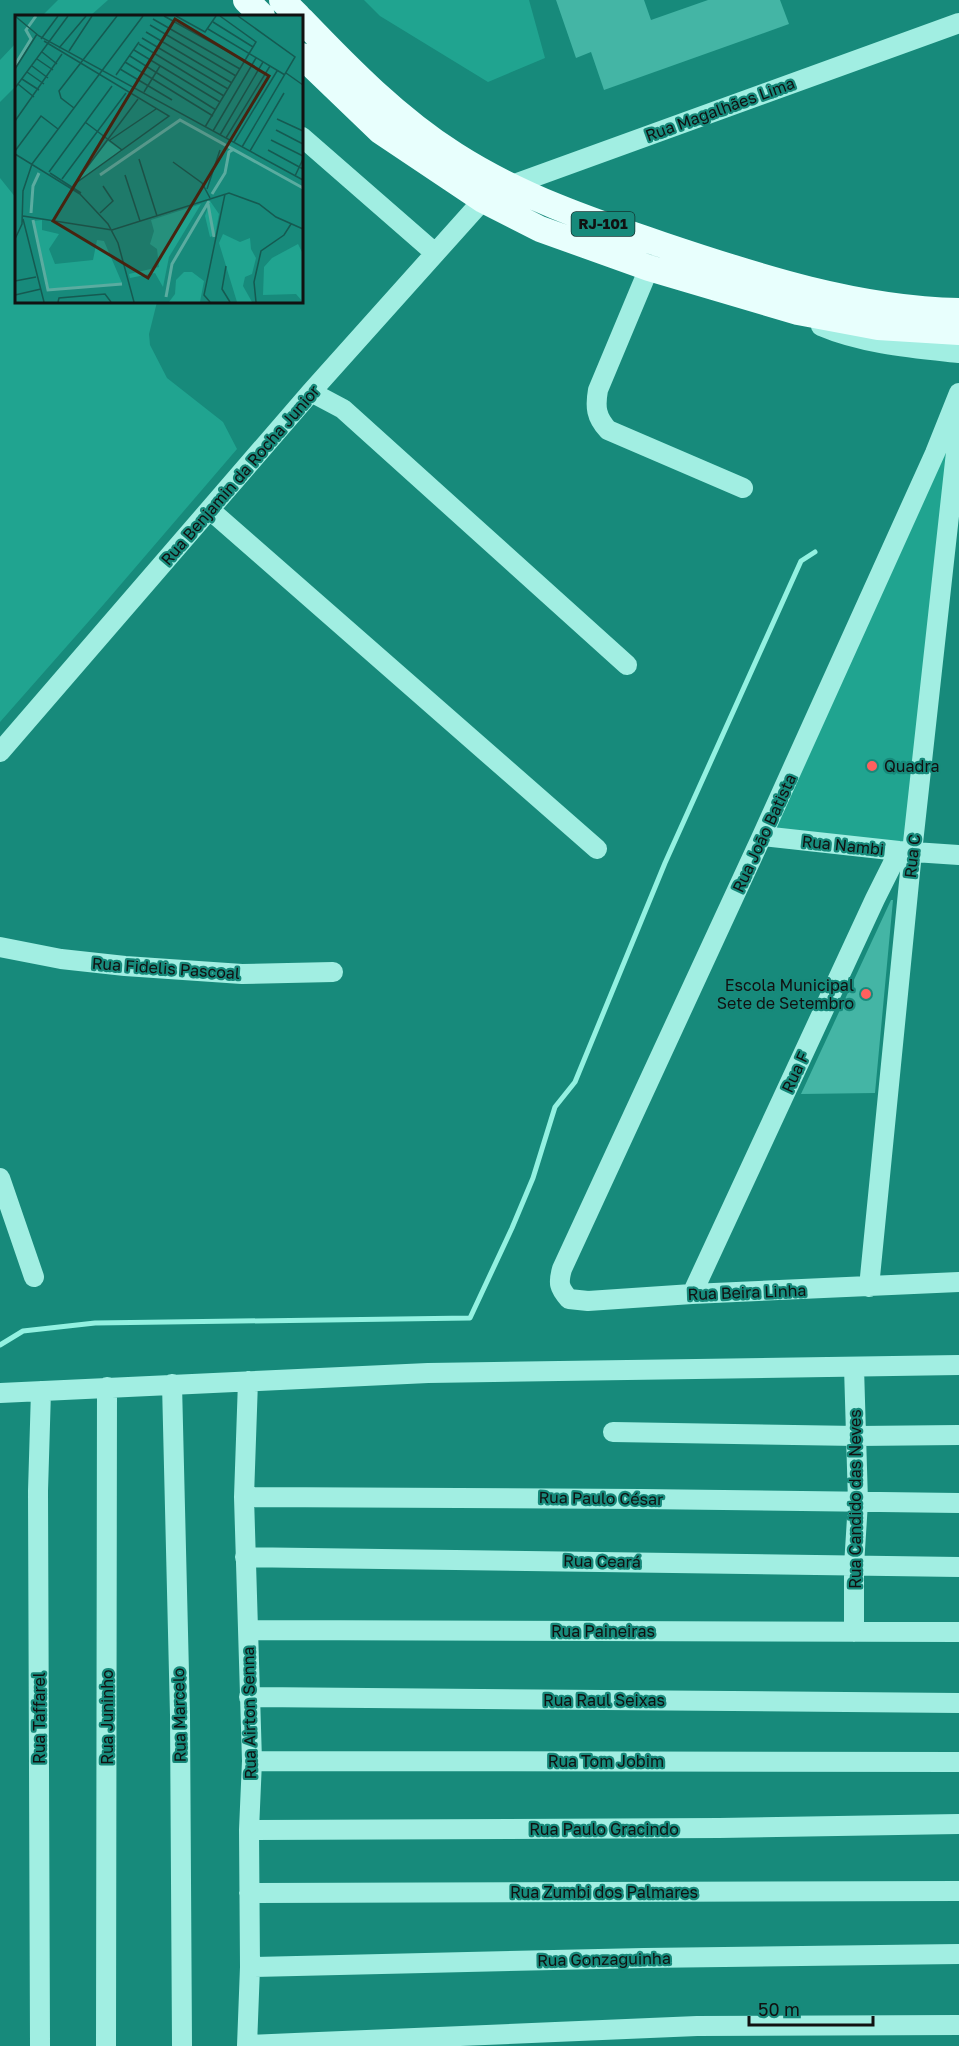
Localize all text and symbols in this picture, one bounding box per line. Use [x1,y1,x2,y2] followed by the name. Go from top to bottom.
[15,15,303,303] inset map
[643,73,797,145] street label: Rua Magalhães Lima
[572,212,634,236] road number: RJ-101
[156,381,324,569] street label: Rua Benjamin da Rocha Junior
[884,756,940,776] place label: Quadra
[865,759,879,773] marker: Quadra
[728,770,800,896] street label: Rua Joāo Batista
[801,831,885,859] street label: Rua Nambi
[900,833,924,879] street label: Rua C
[91,953,241,983] street label: Rua Fidelis Pascoal
[717,975,854,1013] place label: Escola Municipal Sete de Setembro
[859,987,873,1001] marker: Escola Municipal Sete de Setembro
[777,1048,813,1096] street label: Rua F
[687,1280,807,1304] street label: Rua Beira Linha
[845,1409,865,1589] street label: Rua Candido das Neves
[538,1487,664,1509] street label: Rua Paulo César
[563,1550,641,1572] street label: Rua Ceará
[551,1621,655,1641] street label: Rua Paineiras
[238,1646,260,1780] street label: Rua Airton Senna
[168,1667,190,1763] street label: Rua Marcelo
[97,1669,117,1765] street label: Rua Juninho
[29,1672,49,1764] street label: Rua Taffarel
[543,1690,665,1710] street label: Rua Raul Seixas
[548,1751,664,1771] street label: Rua Tom Jobim
[529,1819,679,1839] street label: Rua Paulo Gracindo
[510,1882,698,1902] street label: Rua Zumbi dos Palmares
[537,1948,671,1970] street label: Rua Gonzaguinha
[749,1989,874,2027] scale bar
[758,1998,800,2020] text: 50 m

